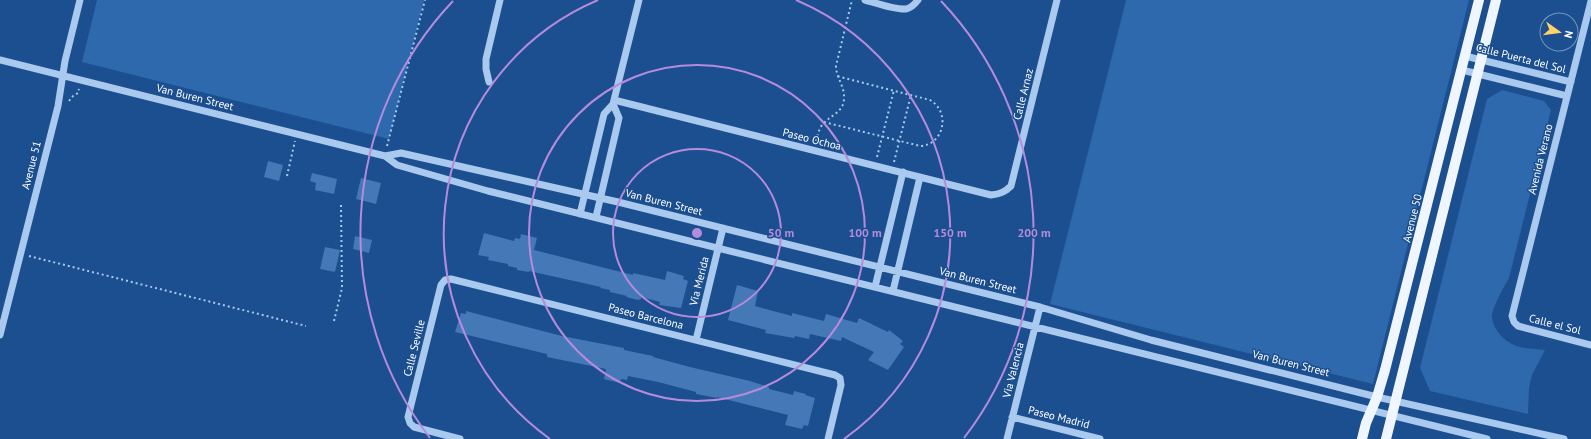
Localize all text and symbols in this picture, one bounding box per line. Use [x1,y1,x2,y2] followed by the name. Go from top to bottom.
[1539,12,1579,52] north arrow
[1561,29,1576,40] text: N
[1474,40,1568,76] street label: Calle Puerta del Sol
[1010,67,1036,121] street label: Calle Arnaz
[154,80,235,113] street label: Van Buren Street
[1524,122,1556,196] street label: Avenida Verano
[781,125,843,153] street label: Paseo Ochoa
[18,139,44,191] street label: Avenue 51
[623,185,704,218] street label: Van Buren Street
[1399,192,1425,244] street label: Avenue 50
[768,225,794,240] text: 50 m
[848,225,882,240] text: 100 m
[933,225,967,240] text: 150 m
[1017,225,1051,240] text: 200 m
[690,226,704,240] centre of rings
[686,255,712,308] street label: Via Merida
[937,263,1018,296] street label: Van Buren Street
[607,300,685,332] street label: Paseo Barcelona
[1528,311,1583,337] street label: Calle el Sol
[400,318,428,378] street label: Calle Seville
[999,341,1027,400] street label: Via Valencia
[1250,346,1331,379] street label: Van Buren Street
[1027,403,1091,431] street label: Paseo Madrid

